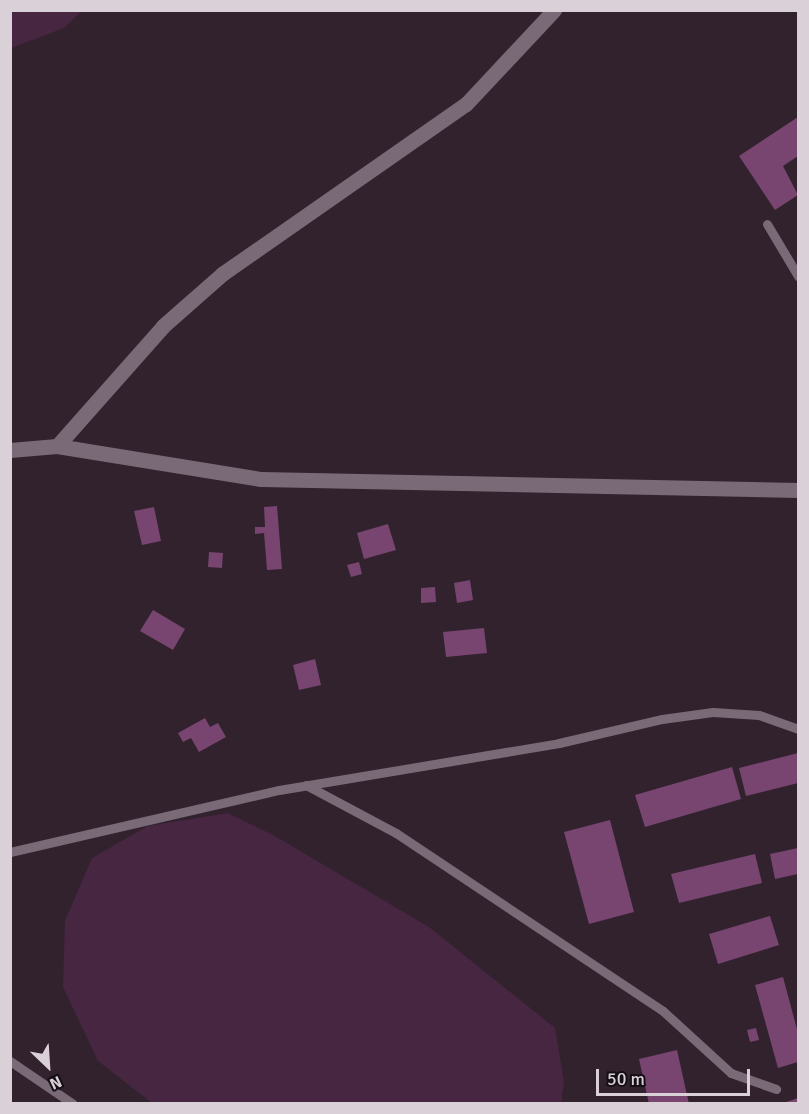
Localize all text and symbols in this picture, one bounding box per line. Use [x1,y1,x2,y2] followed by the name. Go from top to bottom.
[18,1036,78,1096] north arrow
[599,1057,754,1095] scale bar
[607,1068,645,1090] text: 50 m
[46,1071,65,1094] text: N

